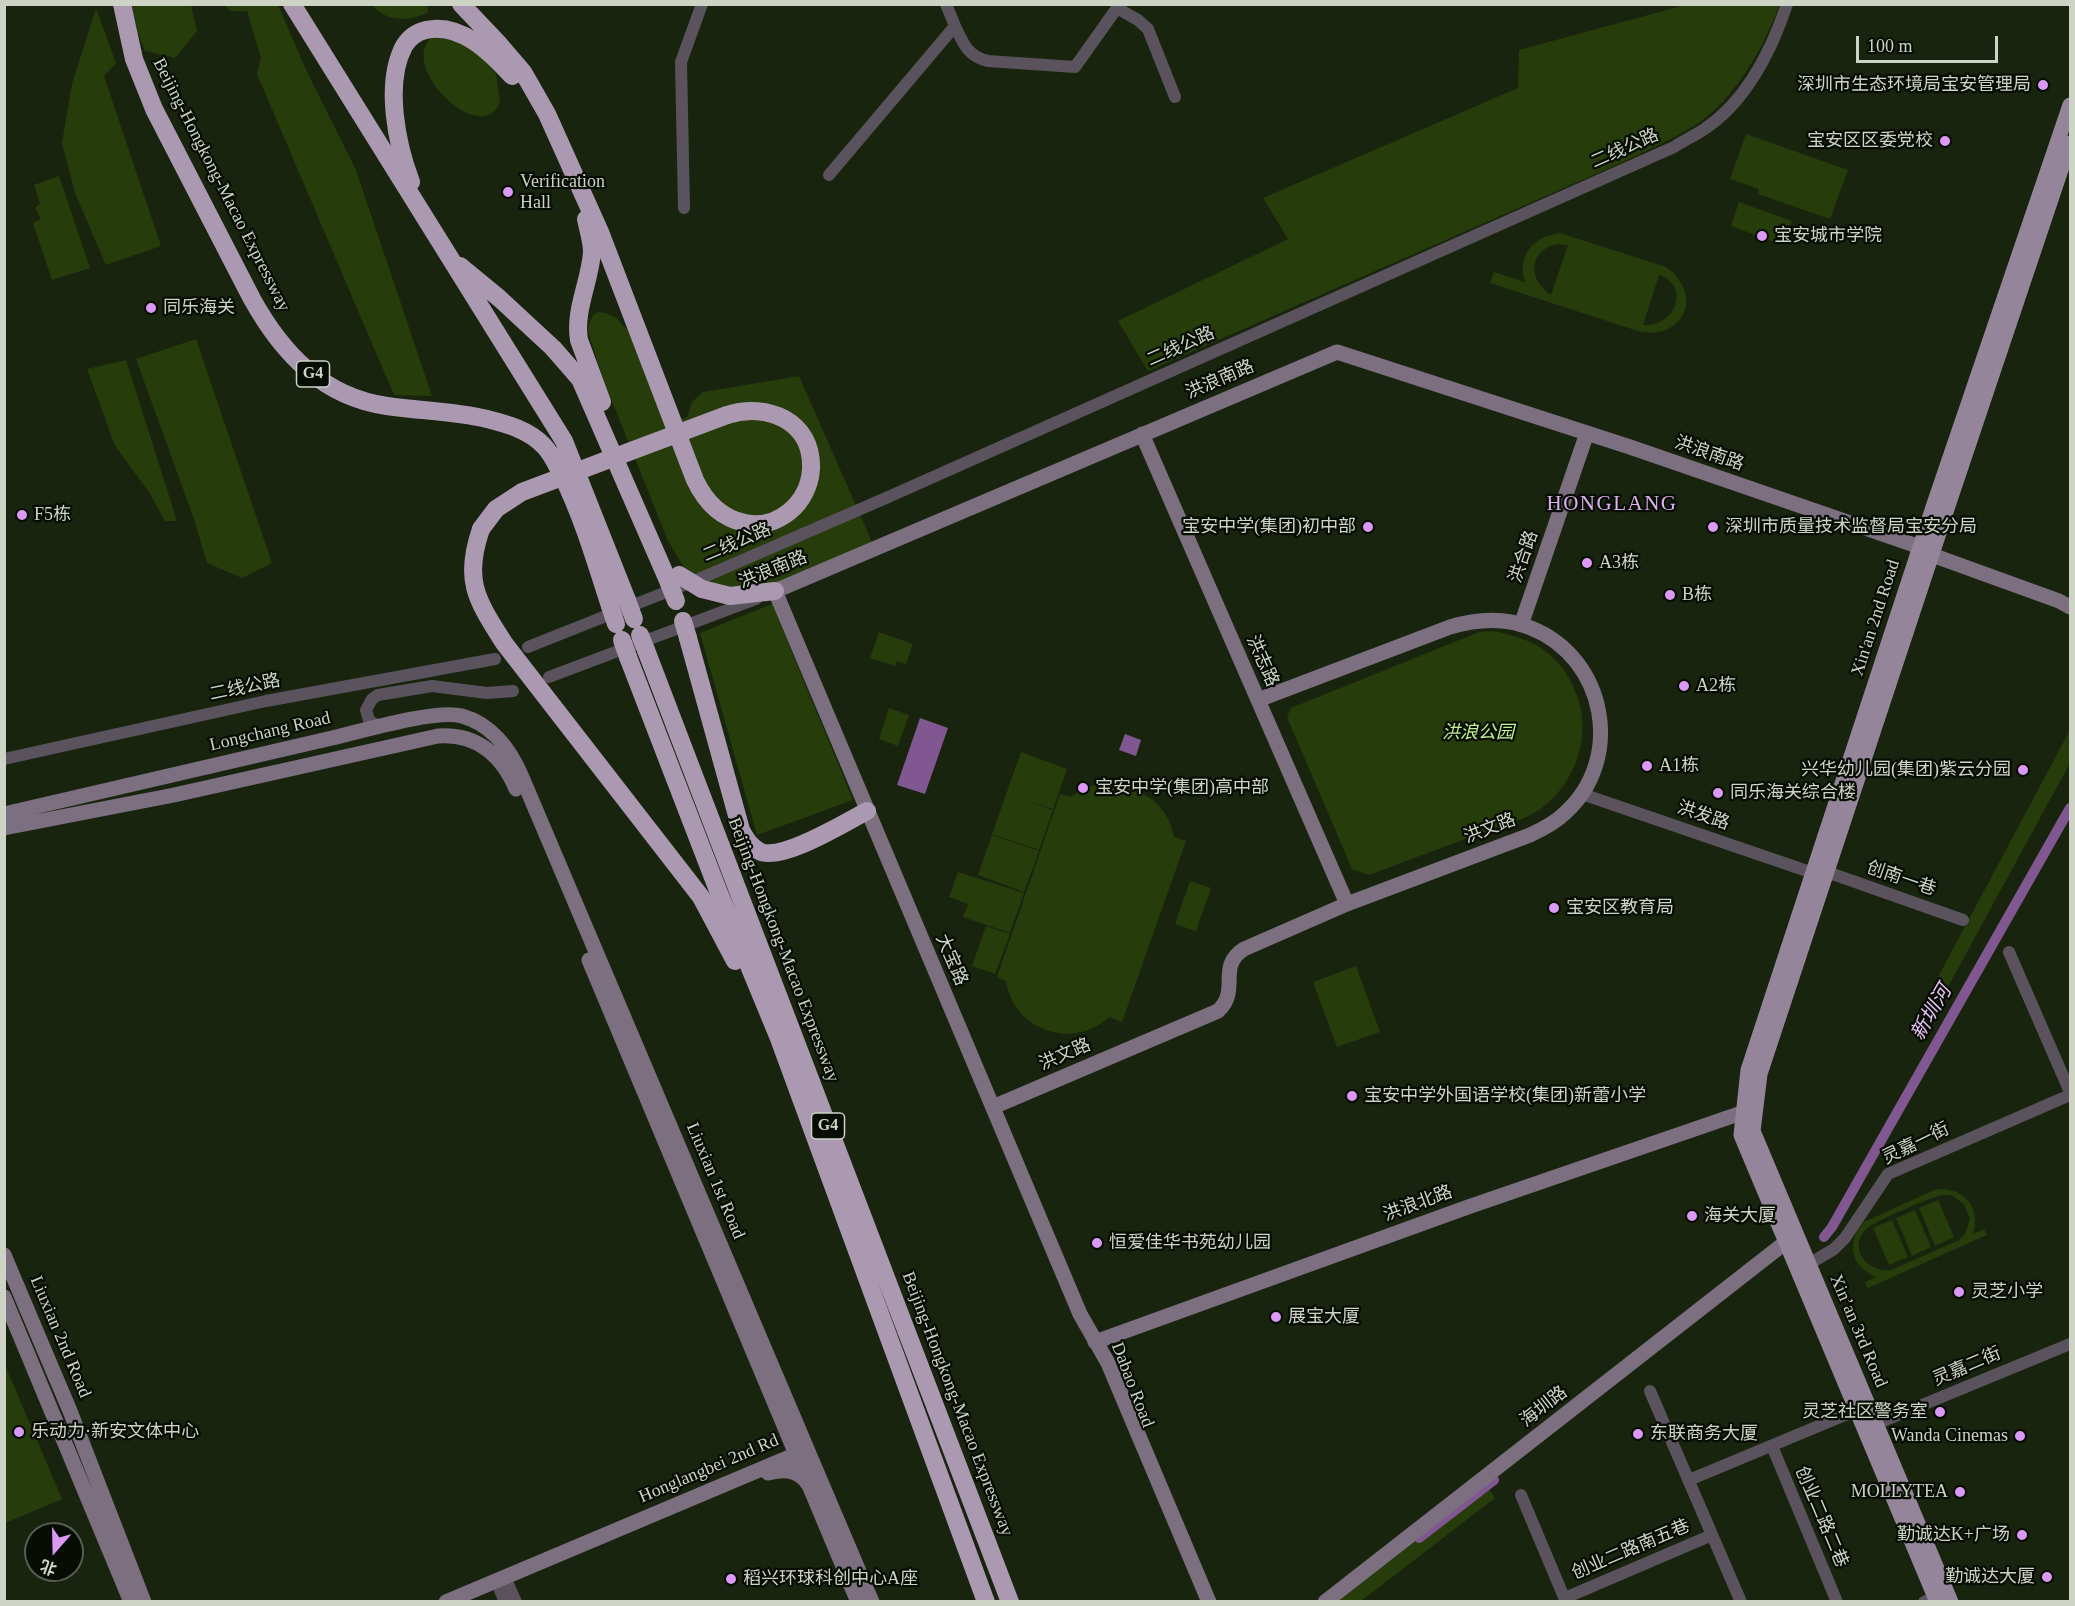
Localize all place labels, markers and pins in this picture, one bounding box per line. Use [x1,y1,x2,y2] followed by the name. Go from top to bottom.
[1797,74,2031,96] place label: 深圳市生态环境局宝安管理局
[2036,78,2050,92] marker: 深圳市生态环境局宝安管理局
[1807,130,1933,152] place label: 宝安区区委党校
[1938,134,1952,148] marker: 宝安区区委党校
[520,171,605,213] place label: Verification Hall
[501,185,515,199] marker: Verification Hall
[1774,225,1882,247] place label: 宝安城市学院
[1755,229,1769,243] marker: 宝安城市学院
[163,297,235,319] place label: 同乐海关
[144,301,158,315] marker: 同乐海关
[34,504,71,526] place label: F5栋
[15,508,29,522] marker: F5栋
[1182,516,1356,538] place label: 宝安中学(集团)初中部
[1725,516,1977,538] place label: 深圳市质量技术监督局宝安分局
[1361,520,1375,534] marker: 宝安中学(集团)初中部
[1706,520,1720,534] marker: 深圳市质量技术监督局宝安分局
[1599,552,1639,574] place label: A3栋
[1580,556,1594,570] marker: A3栋
[1682,584,1712,606] place label: B栋
[1663,588,1677,602] marker: B栋
[1696,675,1736,697] place label: A2栋
[1677,679,1691,693] marker: A2栋
[1659,755,1699,777] place label: A1栋
[1640,759,1654,773] marker: A1栋
[1801,759,2011,781] place label: 兴华幼儿园(集团)紫云分园
[2016,763,2030,777] marker: 兴华幼儿园(集团)紫云分园
[1095,777,1269,799] place label: 宝安中学(集团)高中部
[1076,781,1090,795] marker: 宝安中学(集团)高中部
[1730,782,1856,804] place label: 同乐海关综合楼
[1711,786,1725,800] marker: 同乐海关综合楼
[1566,897,1674,919] place label: 宝安区教育局
[1547,901,1561,915] marker: 宝安区教育局
[1364,1085,1646,1107] place label: 宝安中学外国语学校(集团)新蕾小学
[1345,1089,1359,1103] marker: 宝安中学外国语学校(集团)新蕾小学
[1704,1205,1776,1227] place label: 海关大厦
[1685,1209,1699,1223] marker: 海关大厦
[1109,1232,1271,1254] place label: 恒爱佳华书苑幼儿园
[1090,1236,1104,1250] marker: 恒爱佳华书苑幼儿园
[1971,1281,2043,1303] place label: 灵芝小学
[1952,1285,1966,1299] marker: 灵芝小学
[1288,1306,1360,1328] place label: 展宝大厦
[1269,1310,1283,1324] marker: 展宝大厦
[1802,1401,1928,1423] place label: 灵芝社区警务室
[1933,1405,1947,1419] marker: 灵芝社区警务室
[31,1421,199,1443] place label: 乐动力·新安文体中心
[1650,1423,1758,1445] place label: 东联商务大厦
[12,1425,26,1439] marker: 乐动力·新安文体中心
[1891,1425,2008,1447] place label: Wanda Cinemas
[1631,1427,1645,1441] marker: 东联商务大厦
[2013,1429,2027,1443] marker: Wanda Cinemas
[1851,1481,1948,1503] place label: MOLLYTEA
[1953,1485,1967,1499] marker: MOLLYTEA
[1897,1524,2010,1546] place label: 勤诚达K+广场
[2015,1528,2029,1542] marker: 勤诚达K+广场
[1945,1566,2035,1588] place label: 勤诚达大厦
[743,1568,918,1590] place label: 稻兴环球科创中心A座
[2040,1570,2054,1584] marker: 勤诚达大厦
[724,1572,738,1586] marker: 稻兴环球科创中心A座

